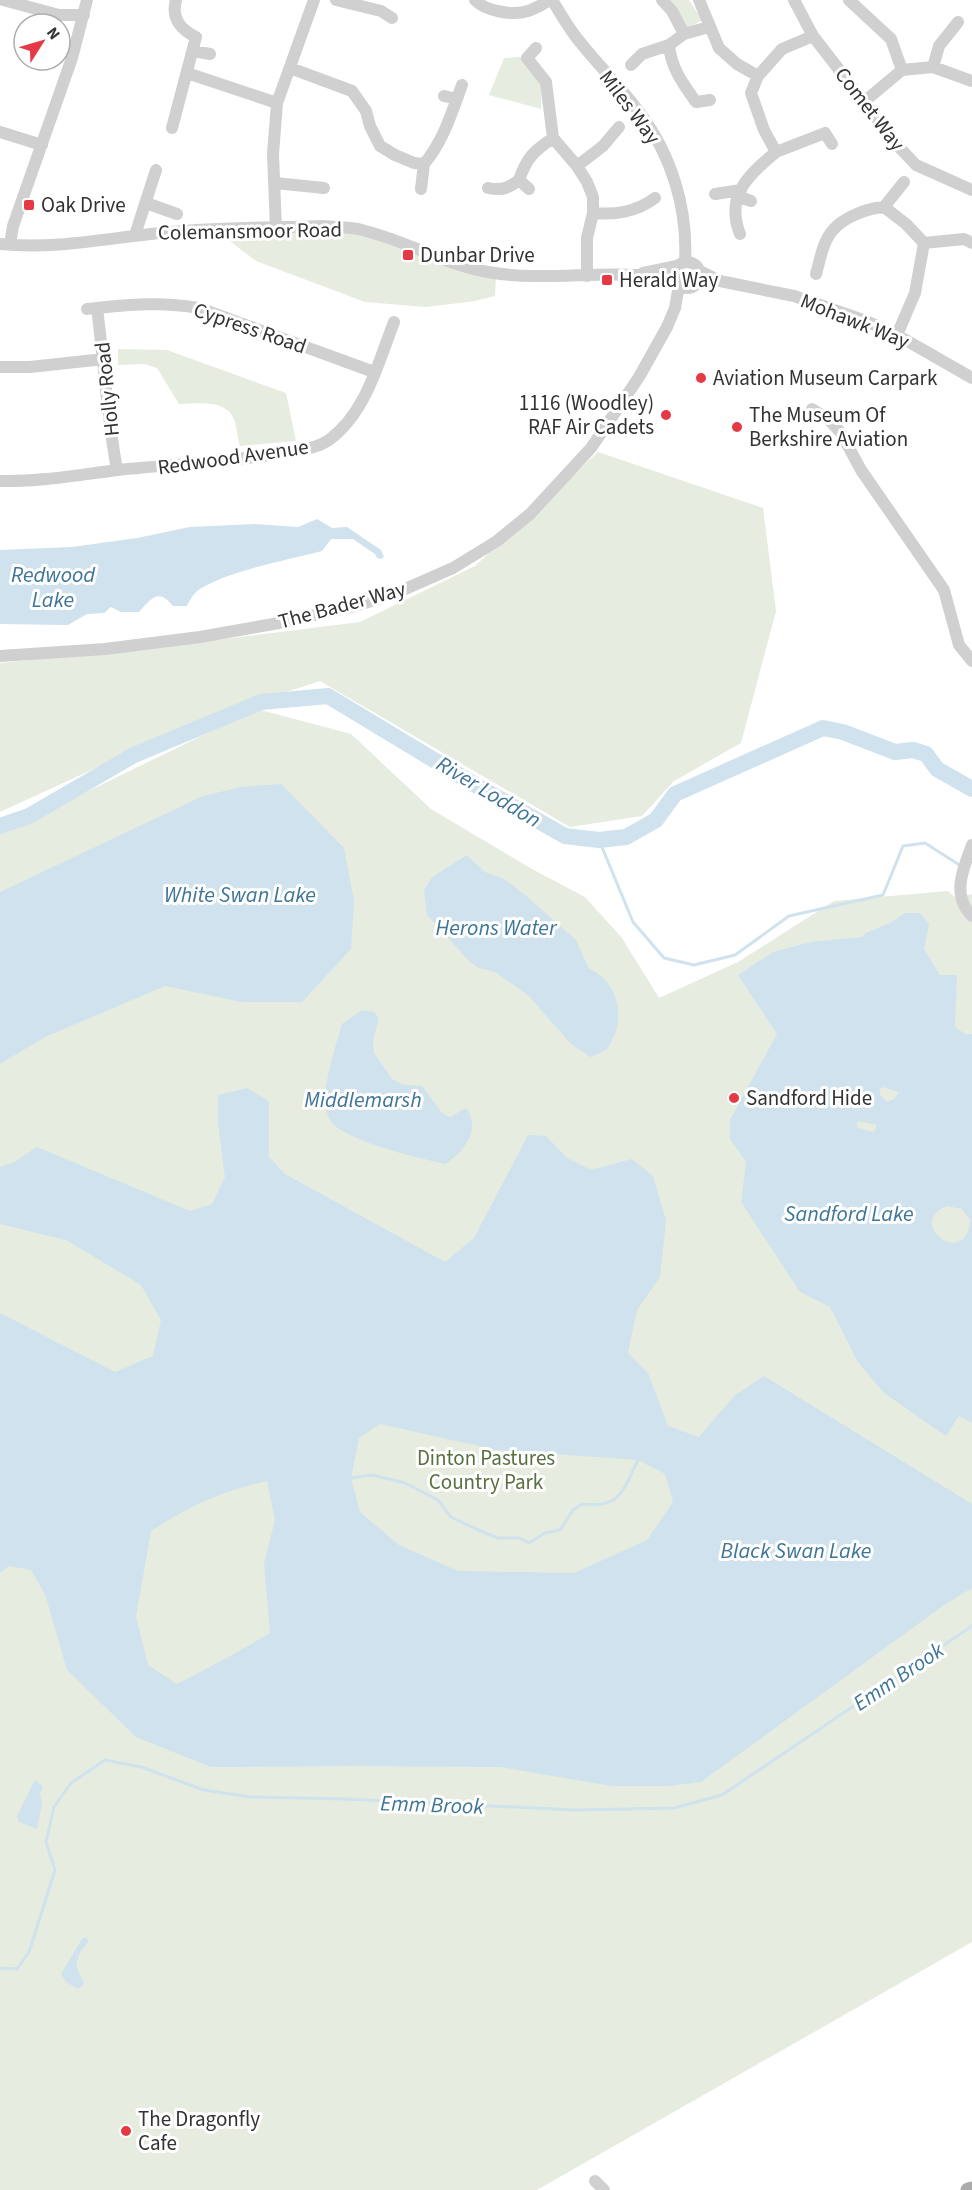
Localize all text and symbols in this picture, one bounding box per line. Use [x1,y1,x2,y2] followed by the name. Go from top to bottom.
[12,12,72,72] north arrow
[41,23,65,44] text: N
[828,61,912,157] street label: Comet Way
[592,64,668,150] street label: Miles Way
[41,190,126,220] place label: Oak Drive
[22,198,36,212] marker: Oak Drive
[158,214,342,248] street label: Colemansmoor Road
[420,240,535,270] place label: Dunbar Drive
[401,248,415,262] marker: Dunbar Drive
[619,265,718,295] place label: Herald Way
[600,273,614,287] marker: Herald Way
[796,286,914,357] street label: Mohawk Way
[190,295,310,361] street label: Cypress Road
[87,340,127,438] street label: Holly Road
[713,363,938,393] place label: Aviation Museum Carpark
[694,371,708,385] marker: Aviation Museum Carpark
[519,388,654,442] place label: 1116 (Woodley) RAF Air Cadets
[749,400,908,454] place label: The Museum Of Berkshire Aviation
[659,408,673,422] marker: 1116 (Woodley) RAF Air Cadets
[730,420,744,434] marker: The Museum Of Berkshire Aviation
[156,432,310,482] street label: Redwood Avenue
[11,559,96,616] water label: Redwood Lake
[275,574,409,636] street label: The Bader Way
[430,748,547,836] water label: River Loddon
[164,879,316,911] water label: White Swan Lake
[436,912,558,944] water label: Herons Water
[746,1083,872,1113] place label: Sandford Hide
[304,1084,422,1116] water label: Middlemarsh
[727,1091,741,1105] marker: Sandford Hide
[784,1198,914,1230] water label: Sandford Lake
[417,1443,555,1497] park label: Dinton Pastures Country Park
[721,1535,871,1567] water label: Black Swan Lake
[847,1634,951,1719] water label: Emm Brook
[380,1787,485,1823] water label: Emm Brook
[138,2104,260,2158] place label: The Dragonfly Cafe
[119,2124,133,2138] marker: The Dragonfly Cafe

